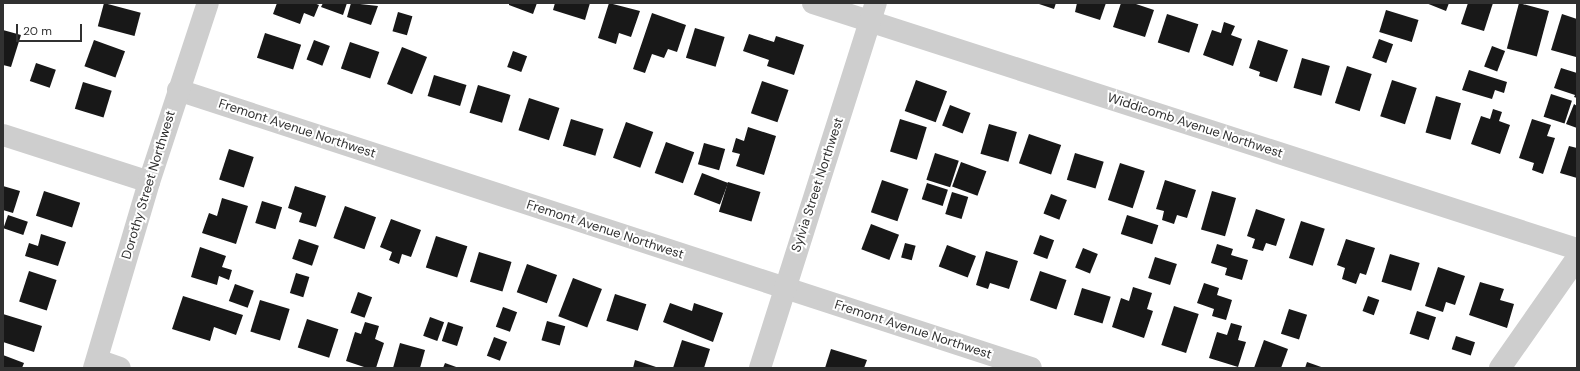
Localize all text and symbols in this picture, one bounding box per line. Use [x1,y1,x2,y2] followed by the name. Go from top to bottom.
[18,16,84,42] scale bar
[23,23,52,39] text: 20 m
[1105,90,1285,162] street label: Widdicomb Avenue Northwest
[216,96,378,162] street label: Fremont Avenue Northwest
[119,109,179,261] street label: Dorothy Street Northwest
[789,116,847,254] street label: Sylvia Street Northwest
[524,197,686,263] street label: Fremont Avenue Northwest
[832,297,994,363] street label: Fremont Avenue Northwest

